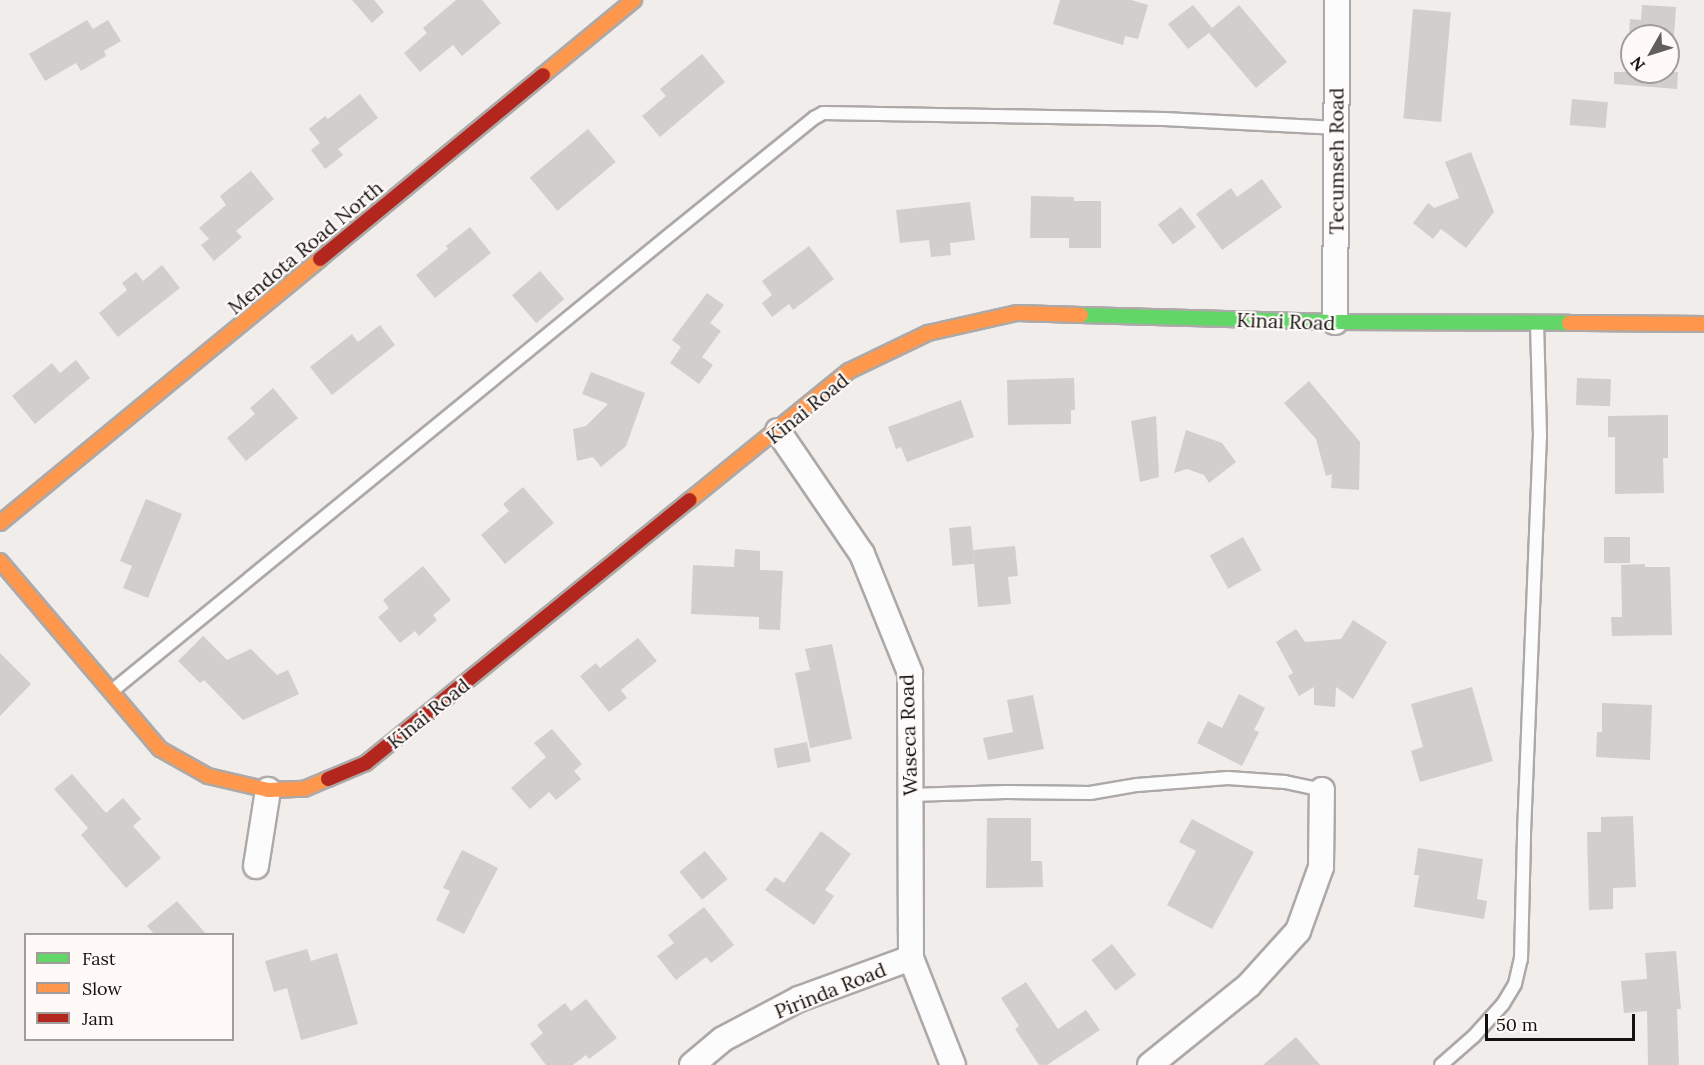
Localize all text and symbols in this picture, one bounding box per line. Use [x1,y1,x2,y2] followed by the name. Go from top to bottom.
[1620,24,1680,84] north arrow
[1626,53,1649,75] text: N
[1324,88,1348,234] street label: Tecumseh Road
[223,175,387,319] street label: Mendota Road North
[1236,307,1336,335] street label: Kinai Road
[761,368,853,448] street label: Kinai Road
[382,673,474,753] street label: Kinai Road
[894,674,922,796] street label: Waseca Road
[24,933,234,1041] legend
[82,947,116,970] text: Fast
[771,957,889,1023] street label: Pirinda Road
[82,977,122,1000] text: Slow
[1488,1002,1638,1040] scale bar
[82,1007,114,1030] text: Jam
[1496,1013,1538,1036] text: 50 m

